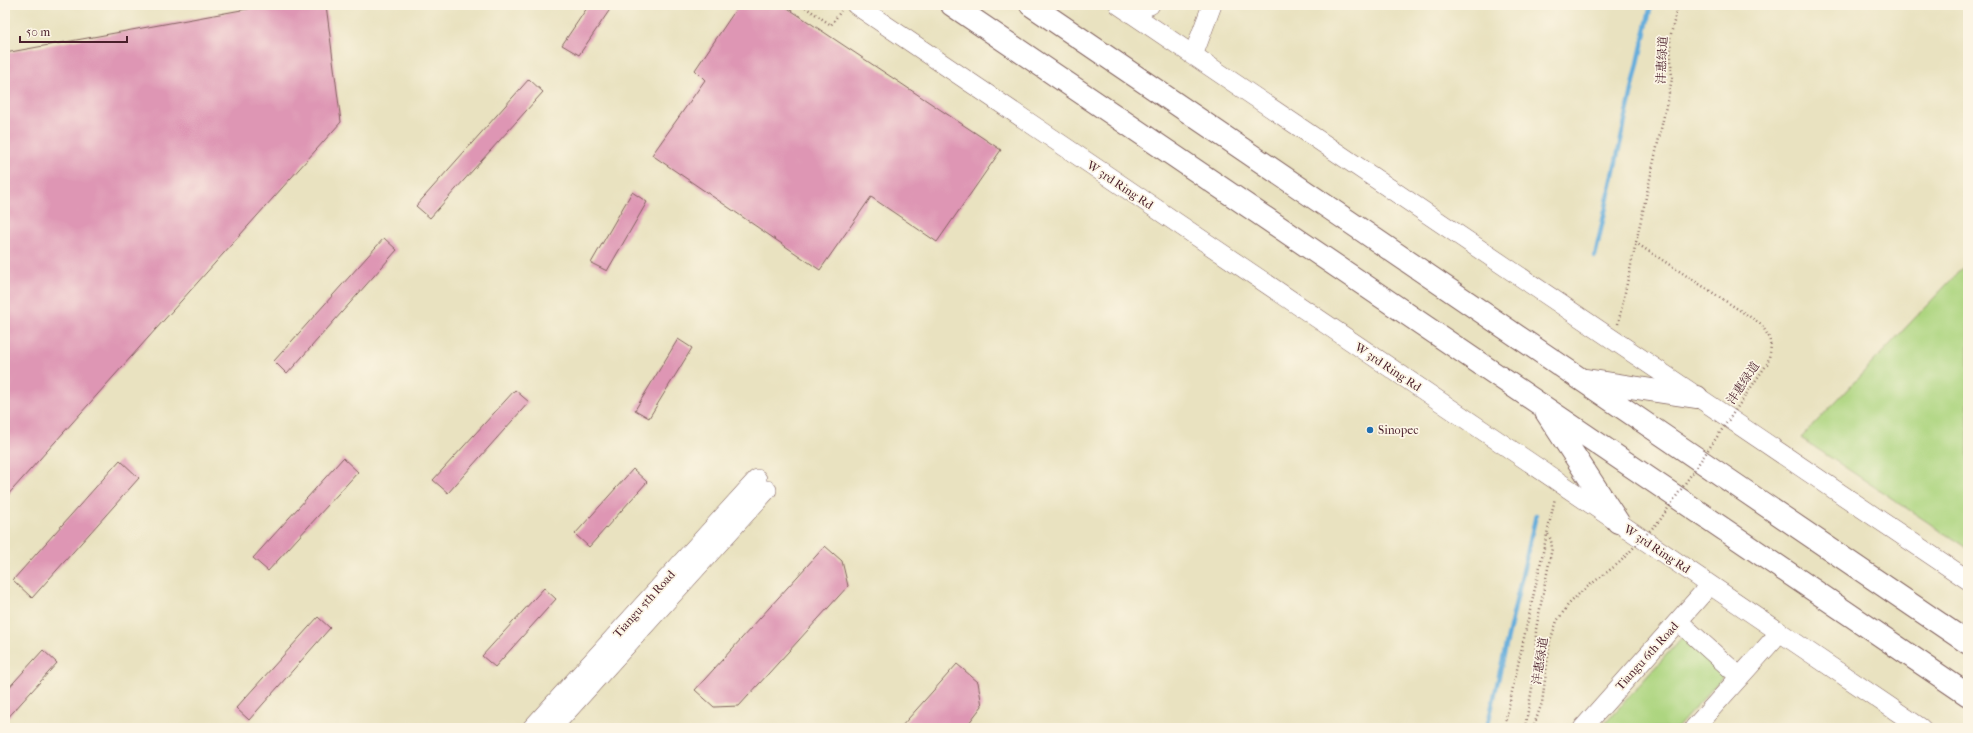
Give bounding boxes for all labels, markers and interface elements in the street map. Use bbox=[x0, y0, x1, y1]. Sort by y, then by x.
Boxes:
scale bar bbox=[20, 18, 127, 44]
text: 50 m bbox=[26, 25, 50, 39]
street label: 沣惠绿道 bbox=[1654, 36, 1670, 84]
street label: W 3rd Ring Rd bbox=[1083, 157, 1156, 212]
street label: W 3rd Ring Rd bbox=[1351, 339, 1424, 394]
street label: 沣惠绿道 bbox=[1724, 359, 1762, 407]
place label: Sinopec bbox=[1378, 423, 1418, 437]
marker: Sinopec bbox=[1365, 425, 1375, 435]
street label: W 3rd Ring Rd bbox=[1620, 521, 1693, 576]
street label: Tiangu 5th Road bbox=[610, 567, 678, 640]
street label: Tiangu 6th Road bbox=[1613, 619, 1682, 693]
street label: 沣惠绿道 bbox=[1529, 636, 1551, 686]

